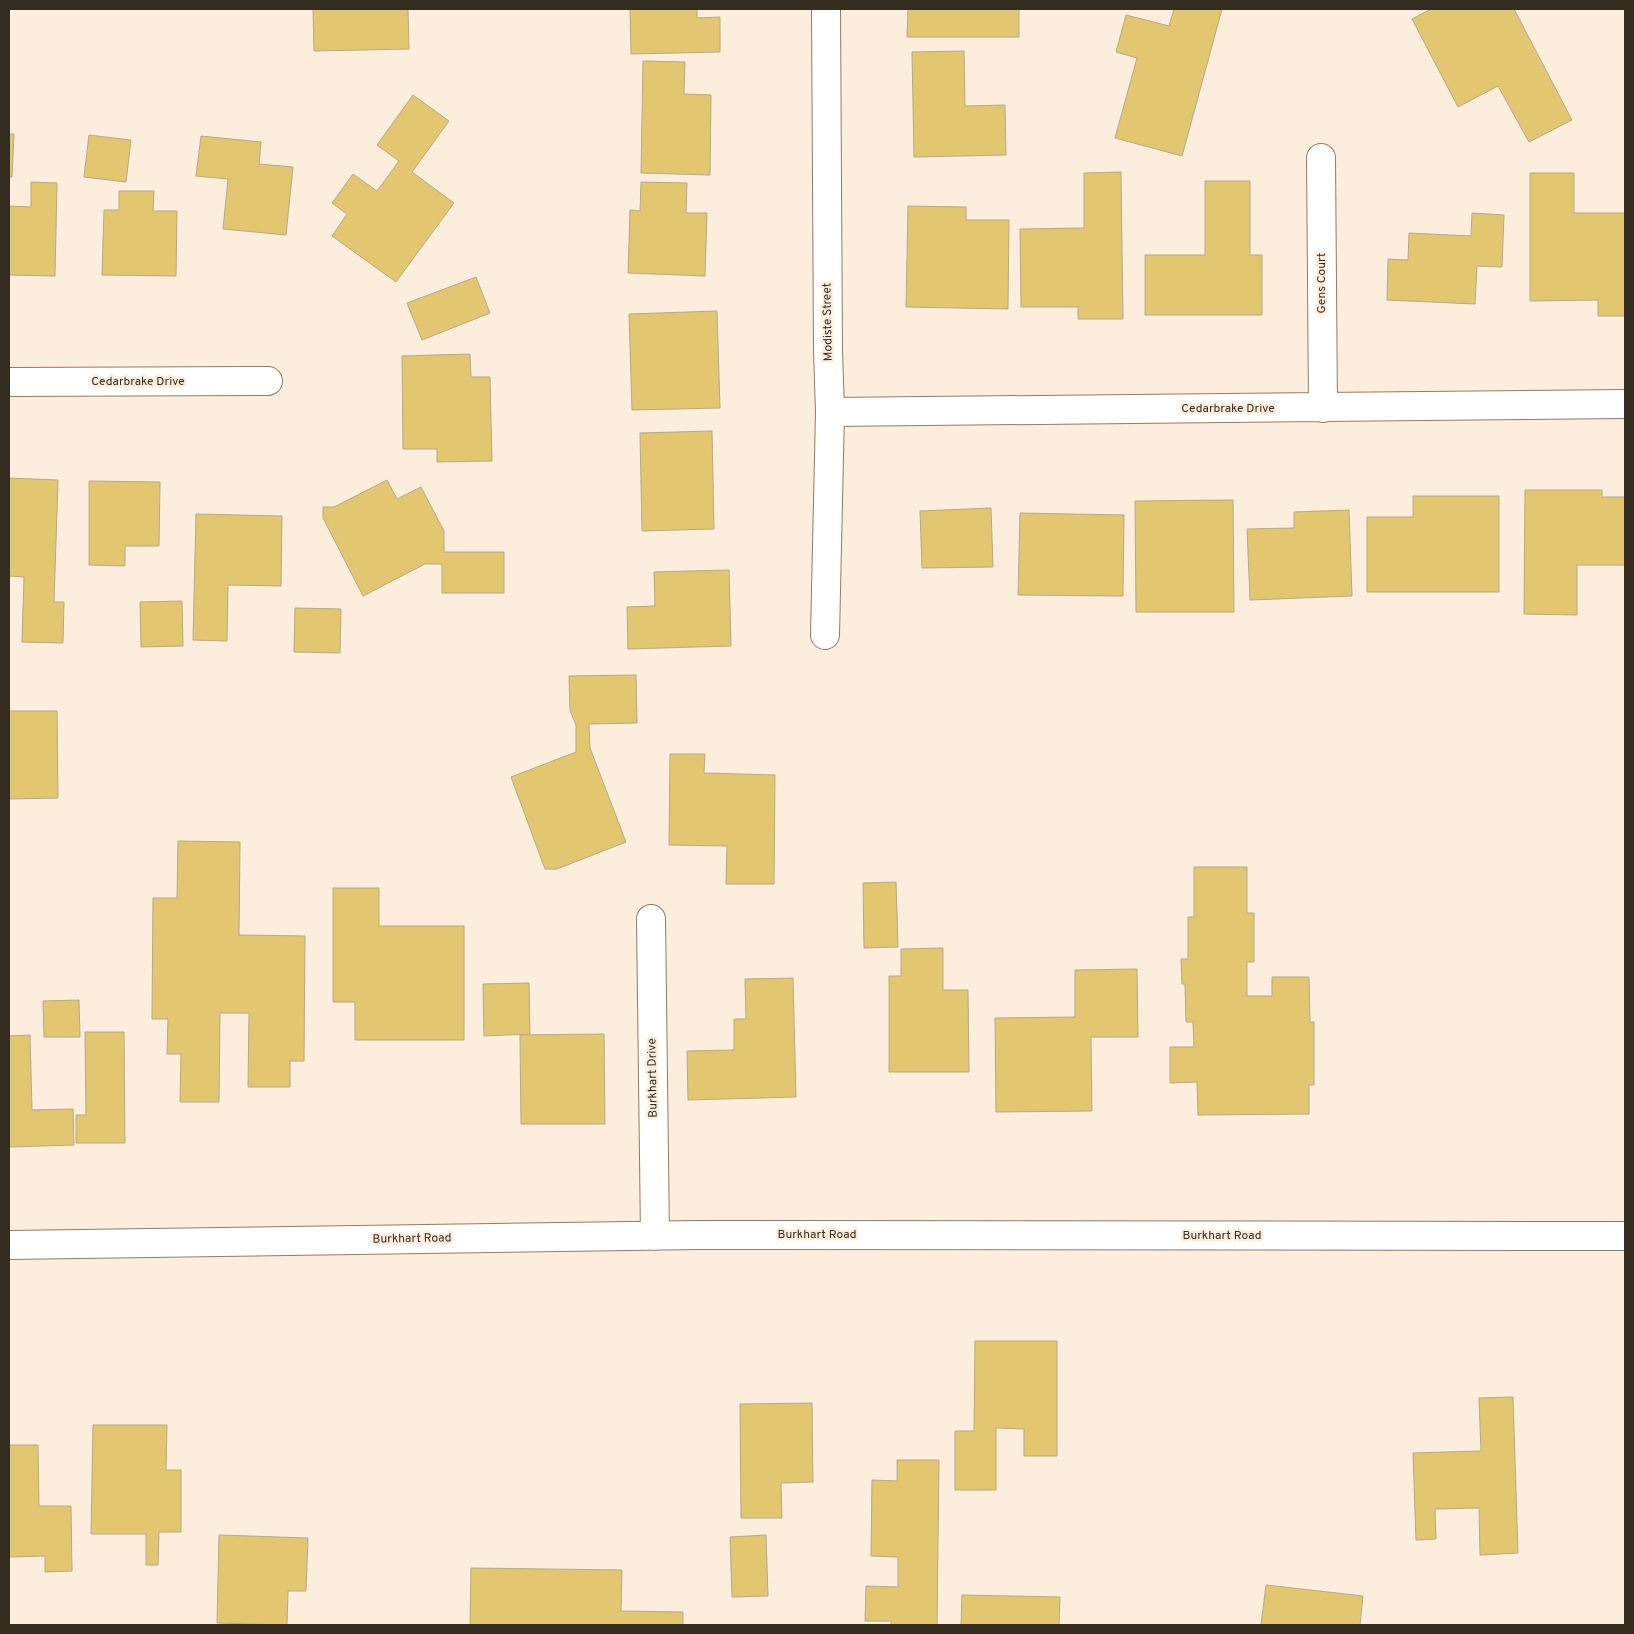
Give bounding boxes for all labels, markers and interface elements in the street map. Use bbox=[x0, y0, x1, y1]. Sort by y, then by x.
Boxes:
street label: Gens Court bbox=[1314, 253, 1330, 313]
street label: Modiste Street bbox=[819, 283, 837, 361]
street label: Cedarbrake Drive bbox=[91, 374, 185, 390]
street label: Cedarbrake Drive bbox=[1181, 401, 1275, 417]
street label: Burkhart Drive bbox=[644, 1038, 662, 1118]
street label: Burkhart Road bbox=[778, 1227, 856, 1243]
street label: Burkhart Road bbox=[1183, 1228, 1261, 1244]
street label: Burkhart Road bbox=[372, 1230, 452, 1248]

